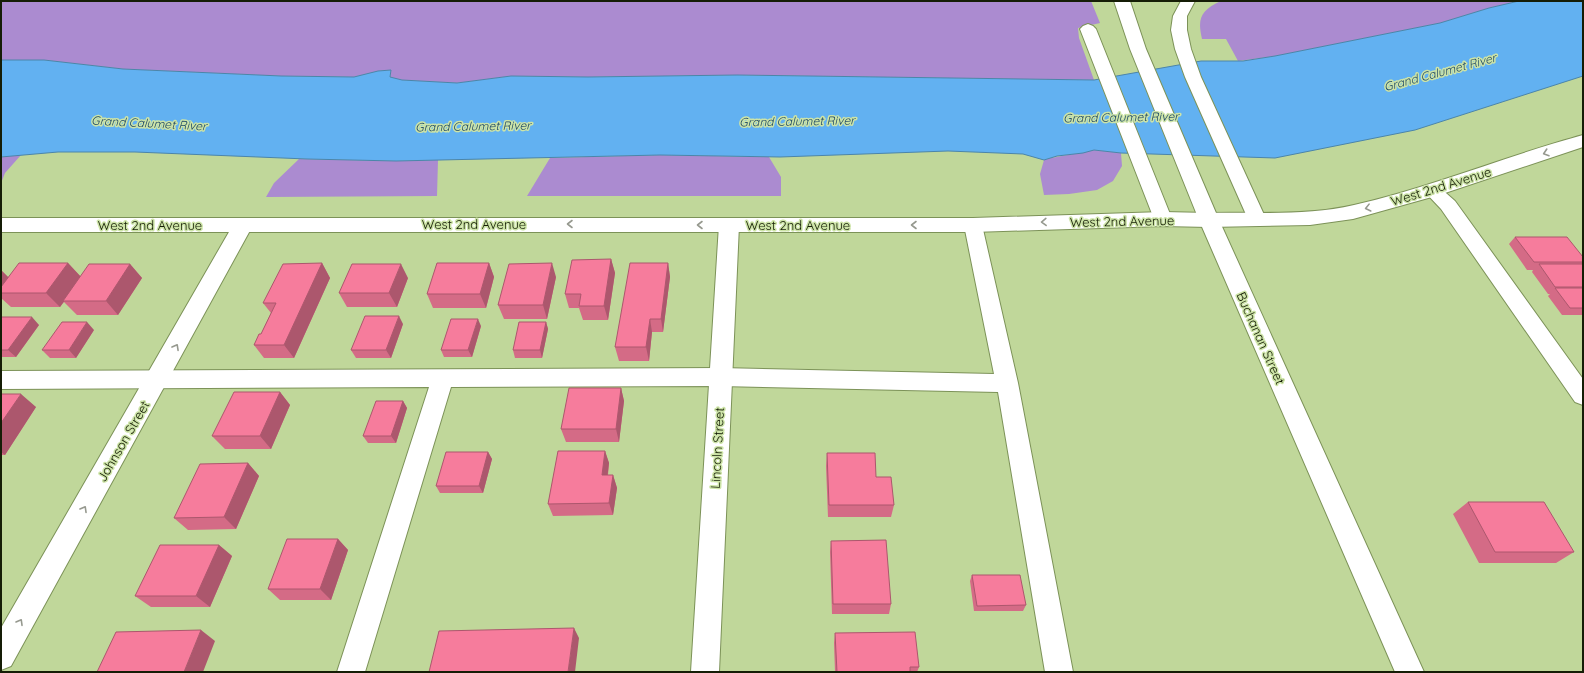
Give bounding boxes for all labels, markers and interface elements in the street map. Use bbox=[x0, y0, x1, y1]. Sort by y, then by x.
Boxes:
water label: Grand Calumet River bbox=[1382, 49, 1499, 94]
water label: Grand Calumet River bbox=[1063, 108, 1180, 126]
water label: Grand Calumet River bbox=[91, 112, 208, 134]
water label: Grand Calumet River bbox=[739, 112, 856, 130]
water label: Grand Calumet River bbox=[415, 117, 532, 135]
one-way arrow bbox=[1543, 148, 1550, 157]
street label: West 2nd Avenue bbox=[1389, 163, 1493, 209]
one-way arrow bbox=[1365, 203, 1372, 212]
street label: West 2nd Avenue bbox=[1070, 212, 1174, 230]
street label: West 2nd Avenue bbox=[422, 216, 526, 232]
street label: West 2nd Avenue bbox=[98, 217, 202, 233]
street label: West 2nd Avenue bbox=[746, 217, 850, 233]
one-way arrow bbox=[1041, 218, 1047, 227]
one-way arrow bbox=[567, 220, 573, 228]
one-way arrow bbox=[697, 221, 703, 229]
one-way arrow bbox=[911, 221, 917, 229]
street label: Buchanan Street bbox=[1233, 289, 1289, 387]
one-way arrow bbox=[171, 344, 178, 351]
street label: Johnson Street bbox=[93, 398, 153, 484]
street label: Lincoln Street bbox=[707, 407, 727, 489]
one-way arrow bbox=[80, 506, 87, 513]
one-way arrow bbox=[16, 619, 23, 626]

